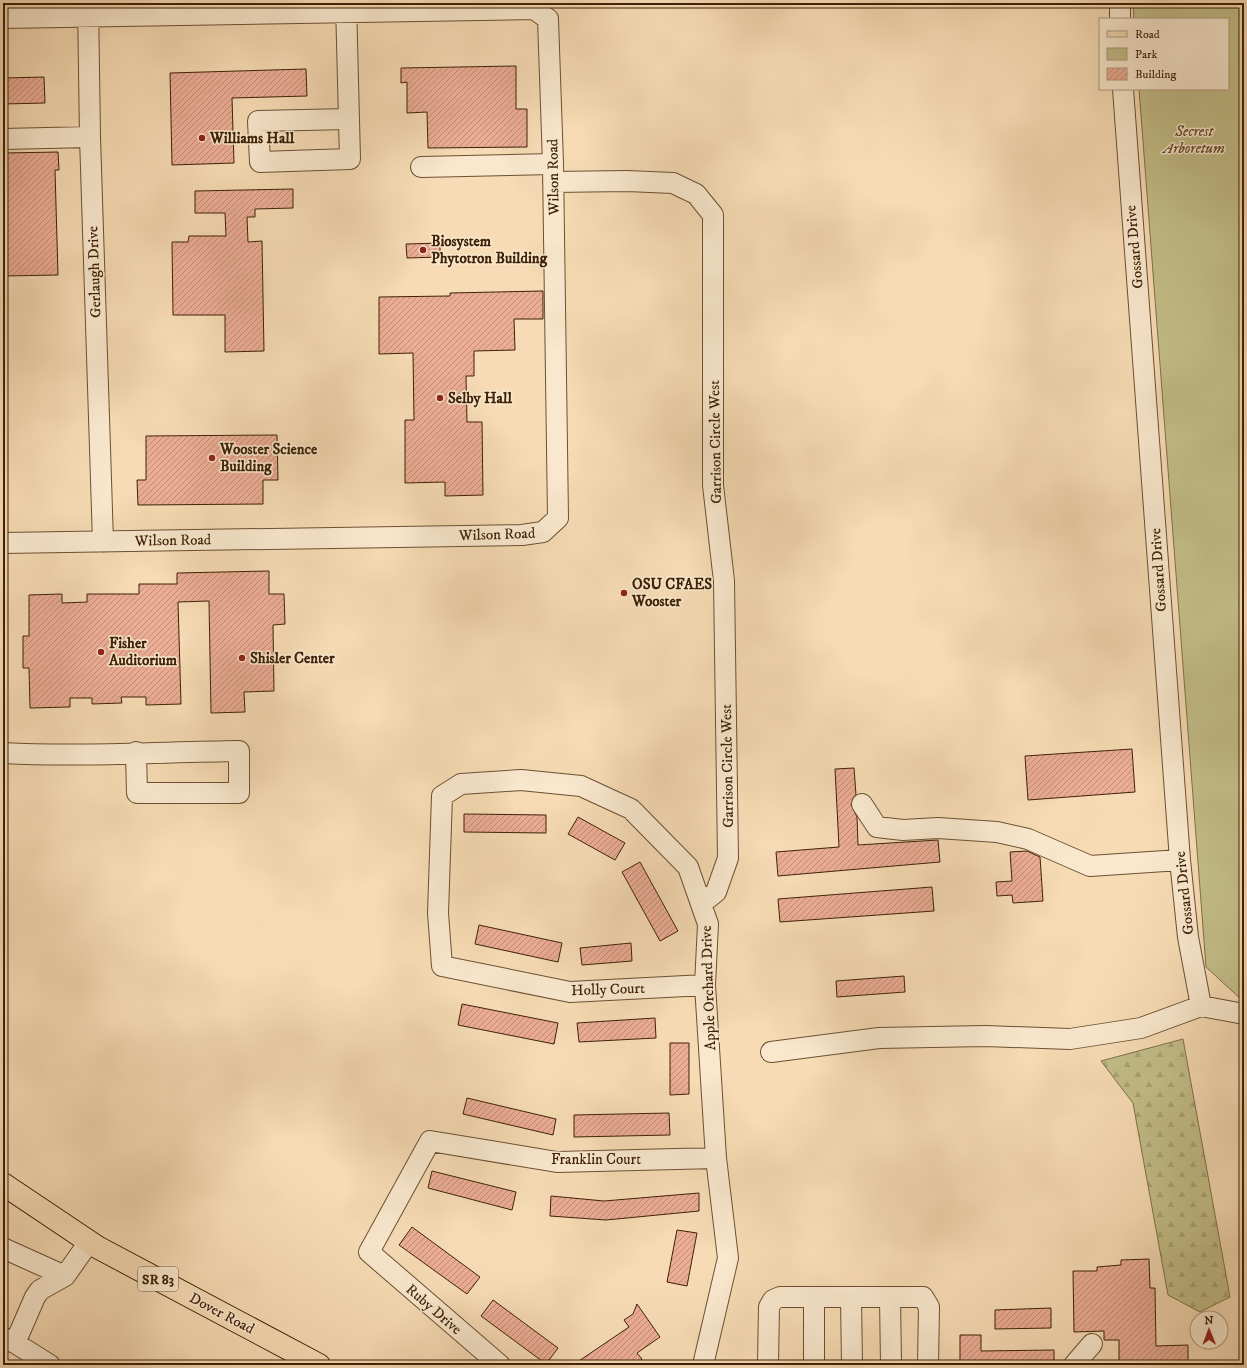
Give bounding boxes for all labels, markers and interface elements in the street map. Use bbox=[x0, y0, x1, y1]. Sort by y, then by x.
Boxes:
legend bbox=[1099, 18, 1229, 90]
text: Road bbox=[1135, 27, 1160, 42]
text: Park bbox=[1135, 47, 1157, 62]
text: Building bbox=[1135, 67, 1176, 82]
park label: Secrest Arboretum bbox=[1161, 122, 1225, 158]
place label: Williams Hall bbox=[209, 129, 295, 148]
marker: Williams Hall bbox=[197, 133, 207, 143]
street label: Wilson Road bbox=[543, 138, 564, 216]
street label: Gossard Drive bbox=[1121, 204, 1148, 290]
street label: Gerlaugh Drive bbox=[83, 226, 106, 318]
place label: Biosystem Phytotron Building bbox=[431, 232, 548, 268]
marker: Biosystem Phytotron Building bbox=[418, 245, 428, 255]
street label: Garrison Circle West bbox=[705, 380, 726, 504]
place label: Selby Hall bbox=[448, 389, 512, 408]
marker: Selby Hall bbox=[435, 393, 445, 403]
place label: Wooster Science Building bbox=[219, 440, 318, 476]
marker: Wooster Science Building bbox=[207, 453, 217, 463]
street label: Wilson Road bbox=[457, 524, 536, 545]
street label: Gossard Drive bbox=[1146, 527, 1171, 612]
street label: Wilson Road bbox=[134, 530, 212, 551]
place label: OSU CFAES Wooster bbox=[631, 575, 712, 611]
marker: OSU CFAES Wooster bbox=[619, 588, 629, 598]
place label: Fisher Auditorium bbox=[108, 634, 178, 670]
marker: Fisher Auditorium bbox=[96, 647, 106, 657]
place label: Shisler Center bbox=[250, 649, 335, 668]
marker: Shisler Center bbox=[237, 653, 247, 663]
street label: Garrison Circle West bbox=[717, 704, 738, 828]
street label: Gossard Drive bbox=[1171, 850, 1198, 936]
street label: Apple Orchard Drive bbox=[697, 925, 720, 1051]
street label: Holly Court bbox=[571, 979, 645, 1000]
street label: Franklin Court bbox=[551, 1150, 641, 1169]
road number: SR 83 bbox=[138, 1267, 178, 1291]
street label: Ruby Drive bbox=[402, 1280, 466, 1339]
street label: Dover Road bbox=[186, 1288, 258, 1339]
north arrow bbox=[1189, 1310, 1229, 1350]
text: N bbox=[1204, 1314, 1213, 1328]

